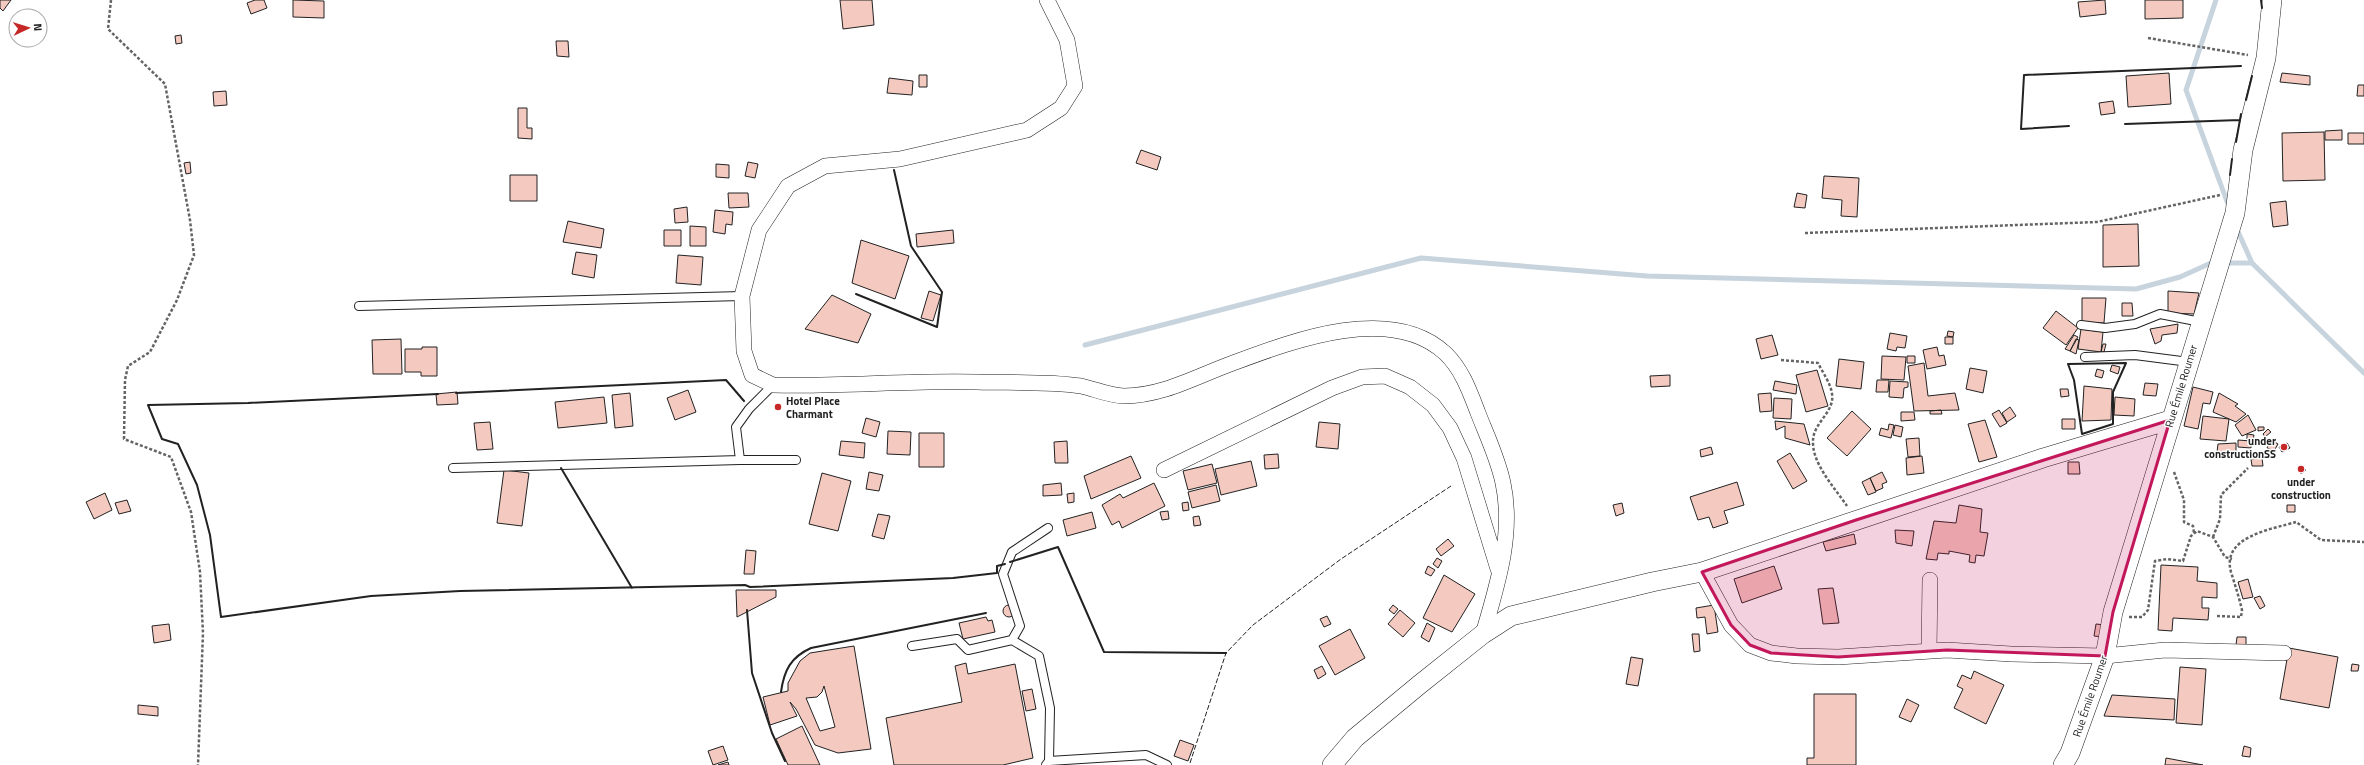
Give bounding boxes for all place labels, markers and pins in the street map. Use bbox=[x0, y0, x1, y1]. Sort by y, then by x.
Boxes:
place label: Hotel Place Charmant bbox=[786, 393, 840, 422]
marker: Hotel Place Charmant bbox=[773, 402, 783, 412]
place label: under constructionSS bbox=[2204, 433, 2276, 462]
marker: under constructionSS bbox=[2279, 442, 2289, 452]
marker: under construction bbox=[2296, 464, 2306, 474]
place label: under construction bbox=[2271, 474, 2331, 503]

